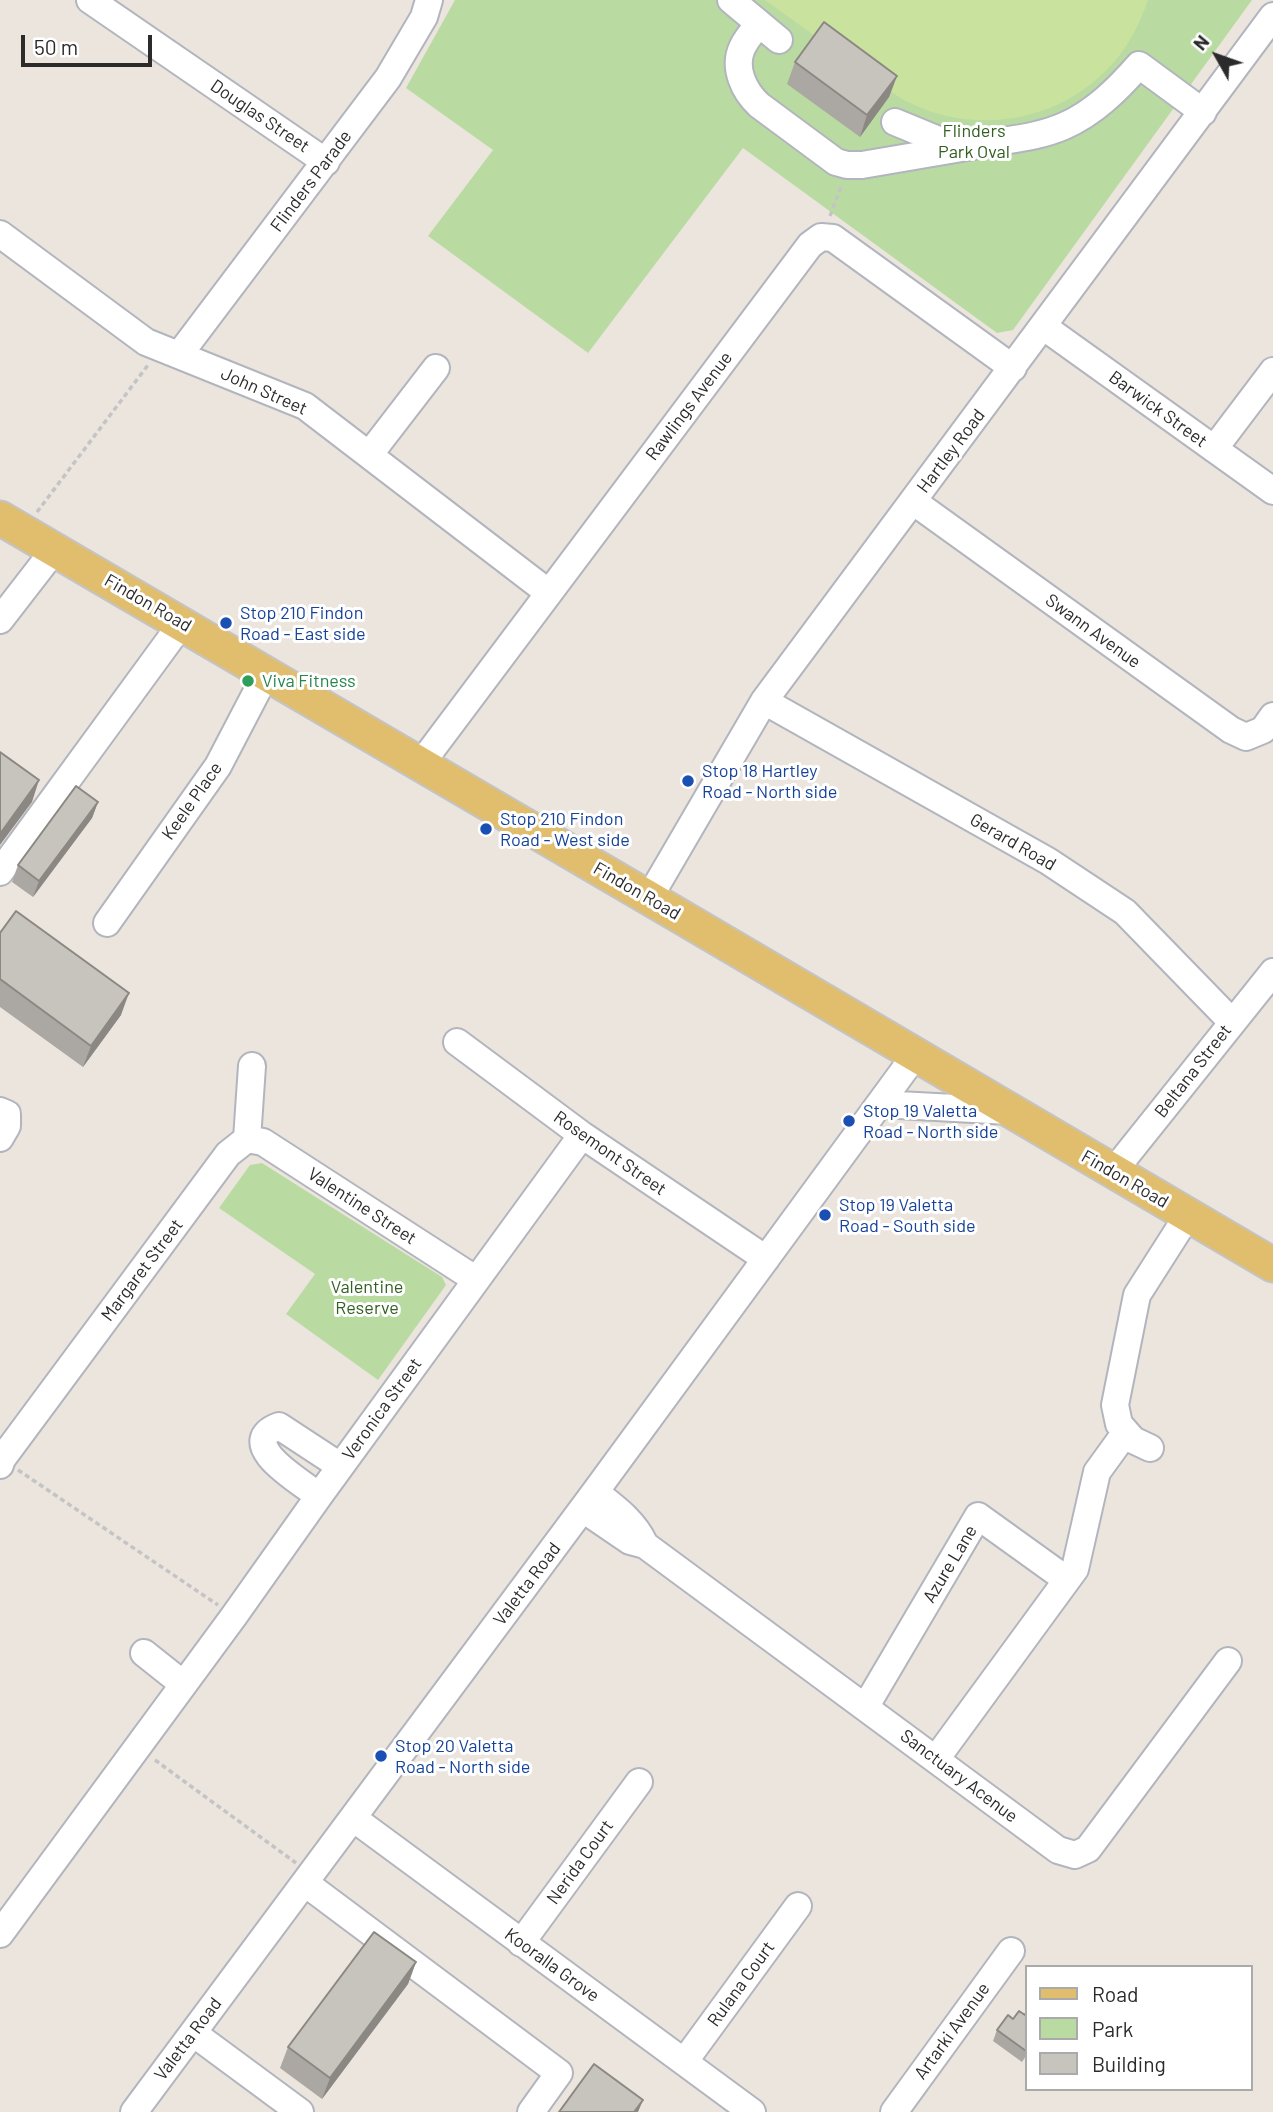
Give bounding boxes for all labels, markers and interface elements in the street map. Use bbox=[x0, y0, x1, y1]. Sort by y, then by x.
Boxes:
scale bar bbox=[24, 21, 156, 65]
north arrow bbox=[1182, 21, 1252, 91]
text: N bbox=[1188, 30, 1213, 54]
text: 50 m bbox=[34, 34, 78, 59]
street label: Douglas Street bbox=[206, 75, 314, 157]
park label: Flinders Park Oval bbox=[938, 120, 1010, 162]
street label: Flinders Parade bbox=[266, 126, 356, 236]
street label: Rawlings Avenue bbox=[641, 347, 737, 465]
street label: John Street bbox=[217, 362, 311, 420]
street label: Barwick Street bbox=[1105, 366, 1211, 452]
street label: Hartley Road bbox=[912, 405, 990, 497]
street label: Findon Road bbox=[101, 569, 195, 637]
street label: Swann Avenue bbox=[1041, 589, 1145, 673]
place label: Stop 210 Findon Road - East side bbox=[240, 602, 366, 644]
marker: Stop 210 Findon Road - East side bbox=[218, 615, 234, 631]
place label: Viva Fitness bbox=[262, 670, 356, 692]
marker: Viva Fitness bbox=[240, 673, 256, 689]
street label: Keele Place bbox=[157, 758, 227, 844]
place label: Stop 18 Hartley Road - North side bbox=[702, 760, 837, 802]
marker: Stop 18 Hartley Road - North side bbox=[680, 773, 696, 789]
place label: Stop 210 Findon Road - West side bbox=[500, 808, 630, 850]
street label: Gerard Road bbox=[966, 809, 1060, 875]
marker: Stop 210 Findon Road - West side bbox=[478, 821, 494, 837]
street label: Findon Road bbox=[590, 857, 684, 925]
street label: Beltana Street bbox=[1150, 1020, 1236, 1122]
place label: Stop 19 Valetta Road - North side bbox=[863, 1100, 998, 1142]
street label: Rosemont Street bbox=[550, 1106, 670, 1200]
marker: Stop 19 Valetta Road - North side bbox=[841, 1113, 857, 1129]
street label: Findon Road bbox=[1078, 1145, 1172, 1213]
street label: Valentine Street bbox=[304, 1163, 420, 1249]
place label: Stop 19 Valetta Road - South side bbox=[839, 1194, 976, 1236]
marker: Stop 19 Valetta Road - South side bbox=[817, 1207, 833, 1223]
street label: Margaret Street bbox=[97, 1215, 187, 1325]
park label: Valentine Reserve bbox=[331, 1276, 403, 1318]
street label: Veronica Street bbox=[338, 1354, 426, 1464]
street label: Azure Lane bbox=[918, 1521, 982, 1607]
street label: Valetta Road bbox=[489, 1538, 565, 1630]
street label: Sanctuary Acenue bbox=[896, 1725, 1022, 1827]
place label: Stop 20 Valetta Road - North side bbox=[395, 1735, 530, 1778]
marker: Stop 20 Valetta Road - North side bbox=[373, 1748, 389, 1764]
street label: Nerida Court bbox=[542, 1816, 618, 1908]
street label: Kooralla Grove bbox=[500, 1923, 604, 2007]
street label: Rulana Court bbox=[703, 1937, 779, 2031]
legend bbox=[1024, 1965, 1252, 2091]
street label: Artarki Avenue bbox=[910, 1978, 994, 2084]
text: Road bbox=[1092, 1981, 1138, 2006]
street label: Valetta Road bbox=[150, 1993, 226, 2085]
text: Park bbox=[1092, 2016, 1133, 2041]
text: Building bbox=[1092, 2051, 1166, 2076]

